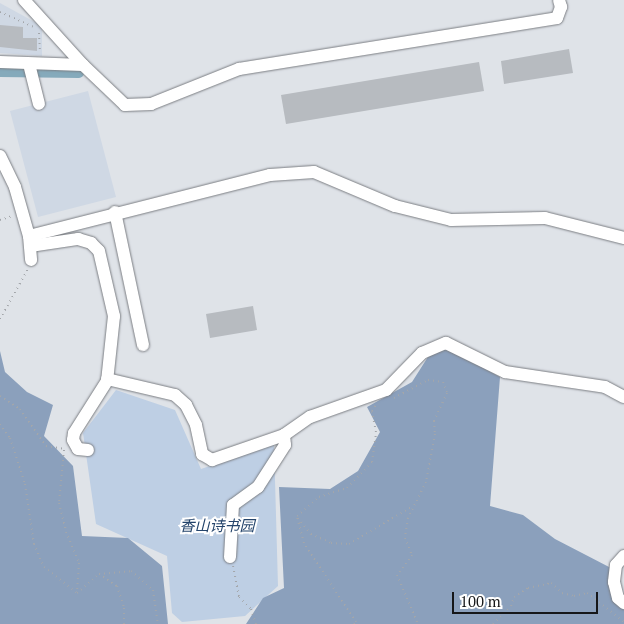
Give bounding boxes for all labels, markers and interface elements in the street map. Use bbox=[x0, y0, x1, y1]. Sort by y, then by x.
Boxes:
park label: 香山诗书园 bbox=[180, 517, 254, 535]
scale bar bbox=[454, 582, 600, 614]
text: 100 m bbox=[460, 591, 501, 611]

